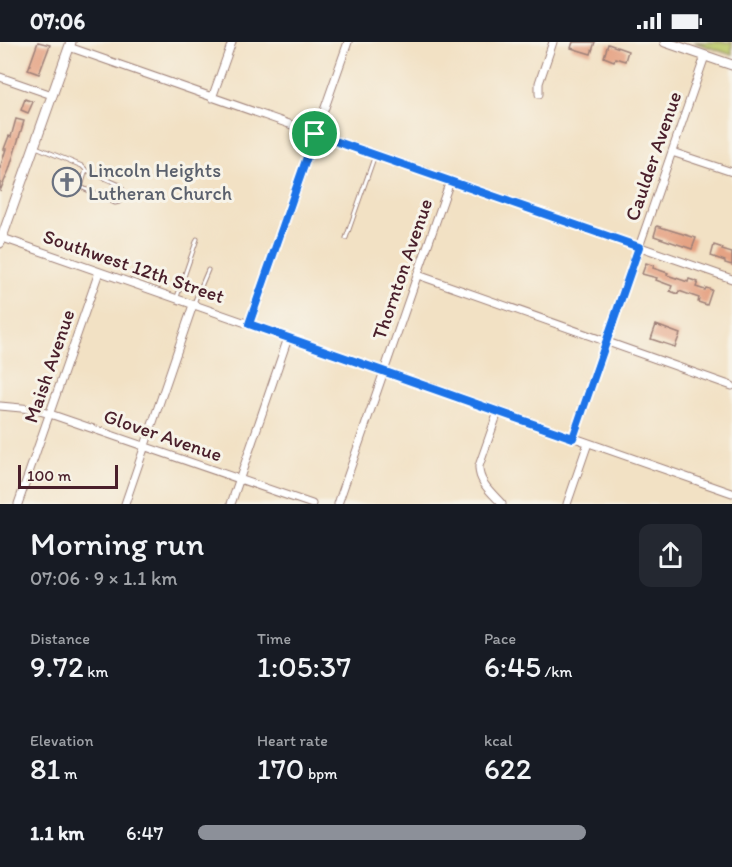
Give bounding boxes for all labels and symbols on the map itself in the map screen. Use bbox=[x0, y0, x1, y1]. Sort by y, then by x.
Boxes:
street label: Caulder Avenue bbox=[620, 88, 686, 224]
pin bbox=[289, 108, 340, 159]
place label: Lincoln Heights Lutheran Church bbox=[88, 158, 232, 205]
church icon: Lincoln Heights Lutheran Church bbox=[51, 166, 83, 198]
street label: Thornton Avenue bbox=[367, 195, 437, 343]
street label: Southwest 12th Street bbox=[40, 224, 228, 308]
street label: Maish Avenue bbox=[18, 306, 80, 426]
street label: Glover Avenue bbox=[101, 404, 225, 466]
scale bar bbox=[18, 462, 118, 490]

